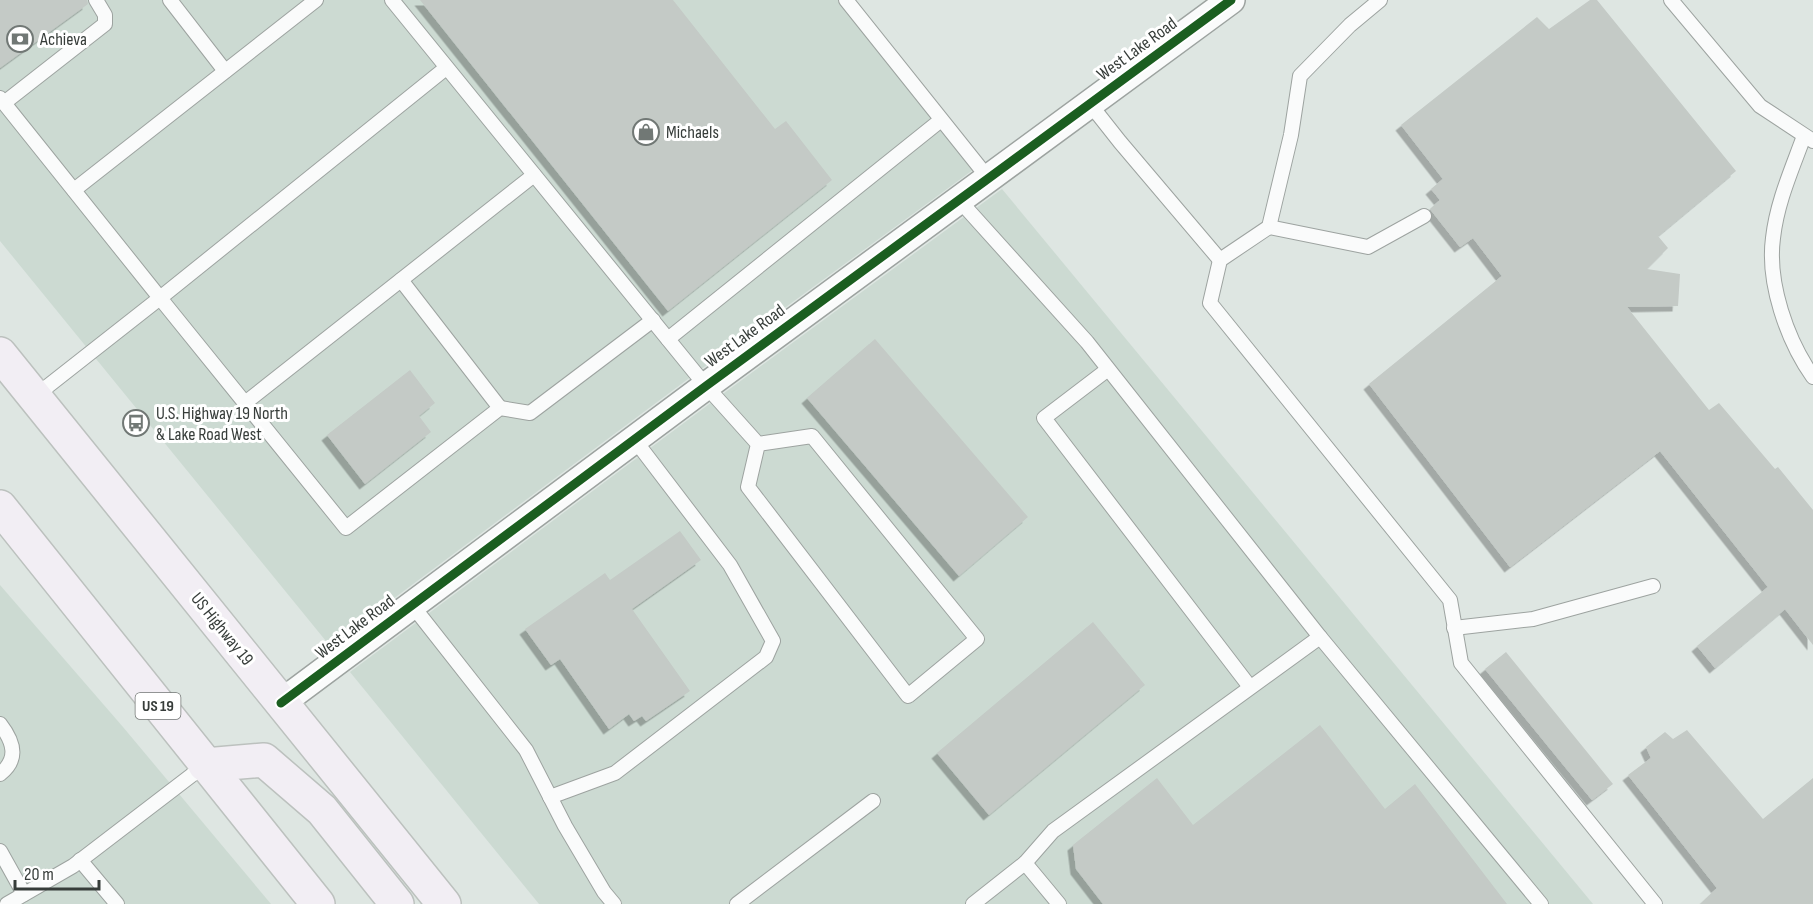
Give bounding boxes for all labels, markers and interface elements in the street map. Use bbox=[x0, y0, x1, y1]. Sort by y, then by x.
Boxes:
street label: West Lake Road bbox=[1093, 13, 1181, 85]
bank icon: Achieva bbox=[5, 24, 35, 54]
place label: Achieva bbox=[39, 29, 87, 50]
shop icon: Michaels bbox=[631, 117, 661, 147]
place label: Michaels bbox=[666, 122, 719, 143]
street label: West Lake Road bbox=[701, 300, 789, 372]
place label: U.S. Highway 19 North & Lake Road West bbox=[156, 403, 288, 445]
bus stop icon: U.S. Highway 19 North & Lake Road West bbox=[121, 408, 151, 438]
street label: US Highway 19 bbox=[186, 588, 258, 670]
street label: West Lake Road bbox=[311, 590, 399, 664]
road number: US 19 bbox=[136, 693, 180, 719]
scale bar bbox=[15, 853, 99, 891]
text: 20 m bbox=[24, 864, 54, 885]

